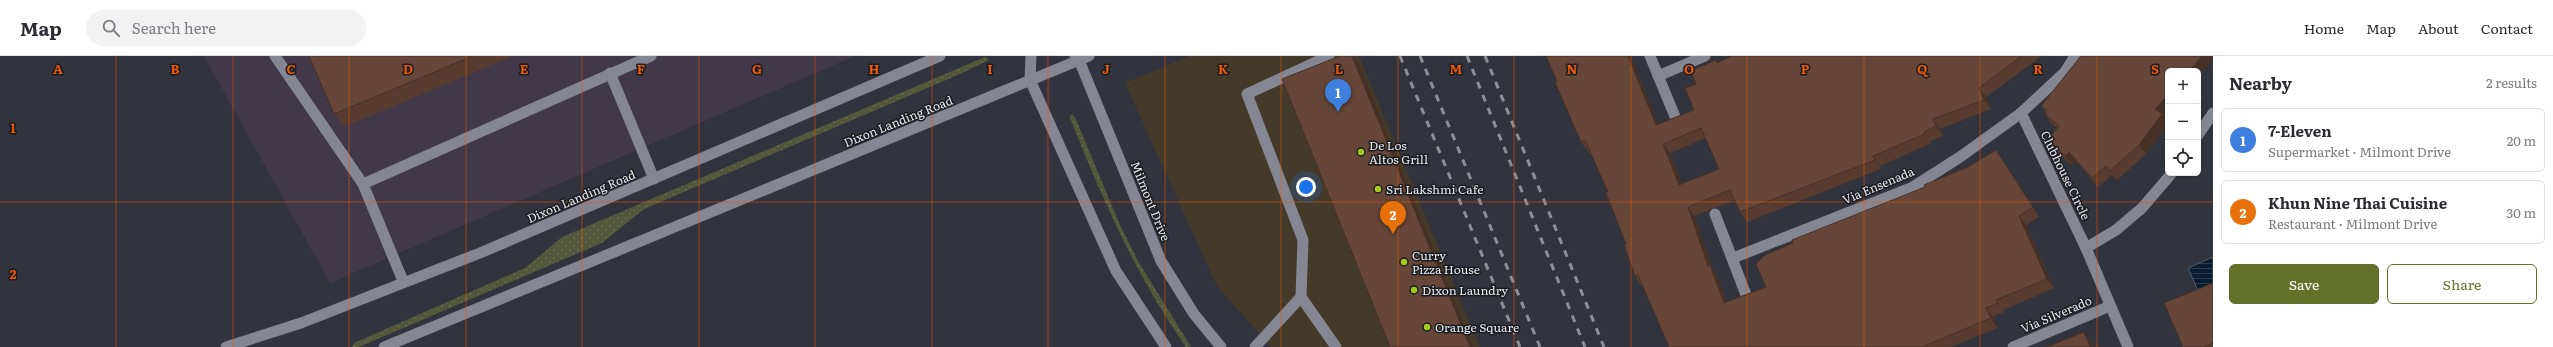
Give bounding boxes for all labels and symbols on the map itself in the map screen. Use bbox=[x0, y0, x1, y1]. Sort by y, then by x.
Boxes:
text: A bbox=[53, 59, 63, 78]
text: B bbox=[171, 59, 180, 78]
text: C bbox=[286, 59, 296, 78]
text: D bbox=[403, 59, 413, 78]
text: E bbox=[520, 59, 529, 78]
text: F bbox=[637, 59, 645, 78]
text: G bbox=[752, 59, 762, 78]
text: H bbox=[869, 59, 880, 78]
text: I bbox=[987, 59, 993, 78]
text: J bbox=[1102, 59, 1110, 78]
text: K bbox=[1218, 59, 1229, 78]
text: L bbox=[1335, 59, 1343, 78]
text: M bbox=[1450, 59, 1463, 78]
text: N bbox=[1567, 59, 1578, 78]
text: O bbox=[1684, 59, 1694, 78]
text: P bbox=[1801, 59, 1810, 78]
text: Q bbox=[1917, 59, 1929, 78]
text: R bbox=[2033, 59, 2043, 78]
text: S bbox=[2151, 59, 2159, 78]
pin: 1 bbox=[1325, 79, 1351, 112]
street label: Dixon Landing Road bbox=[841, 91, 956, 151]
text: 1 bbox=[10, 118, 16, 137]
street label: Clubhouse Circle bbox=[2037, 127, 2095, 223]
place label: De Los Altos Grill bbox=[1369, 136, 1428, 168]
marker: De Los Altos Grill bbox=[1356, 147, 1366, 157]
street label: Milmont Drive bbox=[1127, 158, 1175, 244]
street label: Via Ensenada bbox=[1839, 162, 1917, 208]
street label: Dixon Landing Road bbox=[524, 165, 639, 227]
your location bbox=[1296, 177, 1316, 197]
place label: Sri Lakshmi Cafe bbox=[1386, 180, 1483, 198]
marker: Sri Lakshmi Cafe bbox=[1373, 184, 1383, 194]
pin: 2 bbox=[1380, 201, 1406, 234]
place label: Curry Pizza House bbox=[1412, 246, 1480, 278]
marker: Curry Pizza House bbox=[1399, 257, 1409, 267]
text: 2 bbox=[10, 264, 17, 283]
place label: Dixon Laundry bbox=[1422, 281, 1508, 299]
marker: Dixon Laundry bbox=[1409, 285, 1419, 295]
street label: Via Silverado bbox=[2018, 291, 2094, 337]
place label: Orange Square bbox=[1435, 318, 1519, 336]
marker: Orange Square bbox=[1422, 322, 1432, 332]

